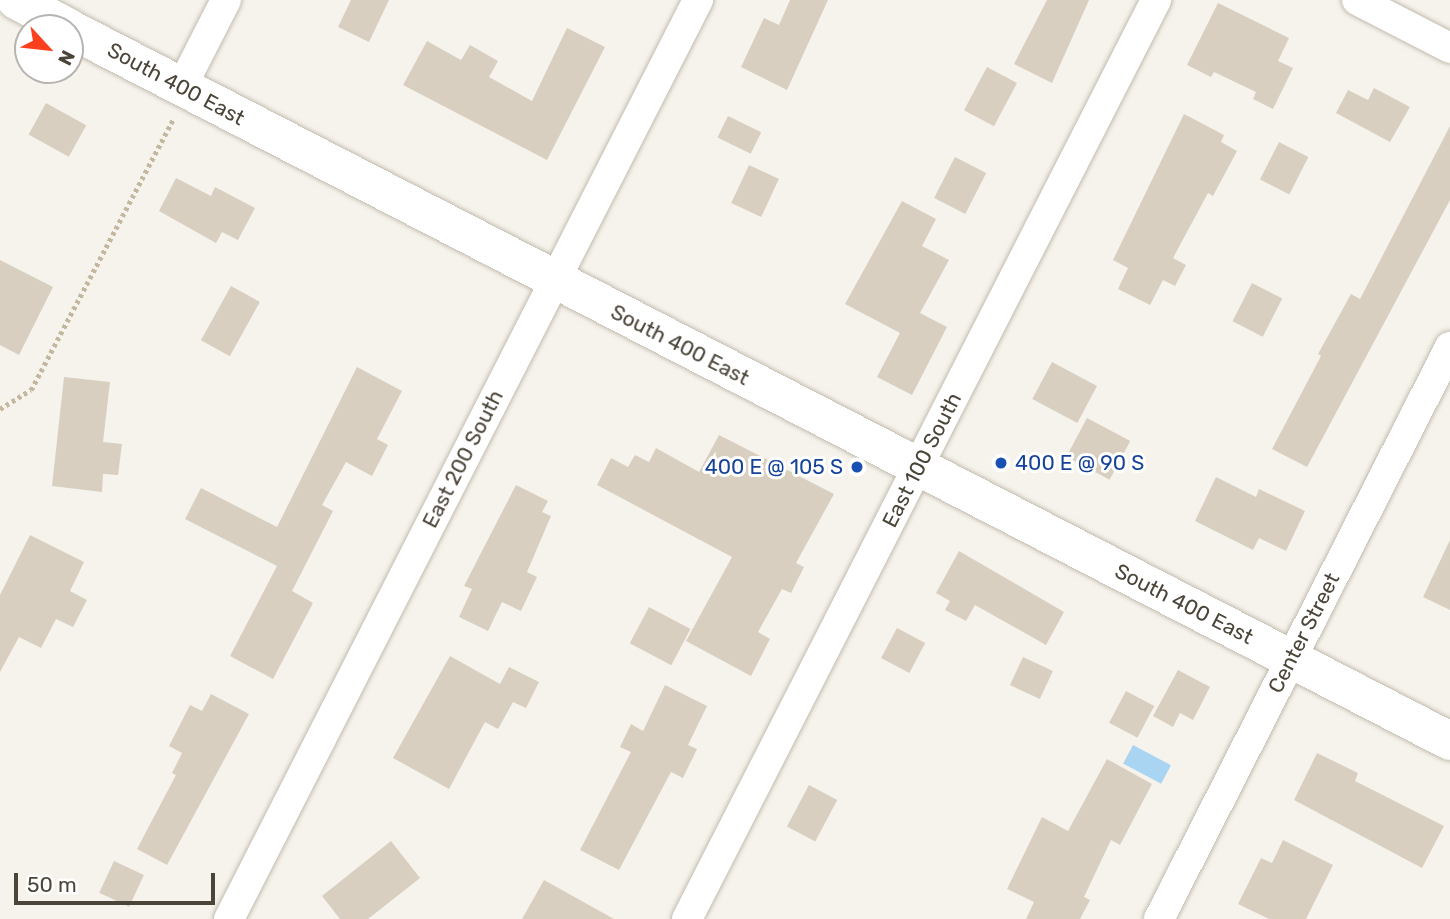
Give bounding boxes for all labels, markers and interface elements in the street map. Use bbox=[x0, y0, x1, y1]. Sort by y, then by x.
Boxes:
north arrow bbox=[14, 14, 84, 84]
street label: South 400 East bbox=[103, 37, 249, 131]
text: N bbox=[53, 47, 80, 69]
street label: South 400 East bbox=[607, 299, 753, 391]
street label: East 200 South bbox=[417, 386, 509, 532]
street label: East 100 South bbox=[877, 388, 967, 532]
place label: 400 E @ 90 S bbox=[1015, 450, 1144, 476]
place label: 400 E @ 105 S bbox=[705, 454, 843, 480]
marker: 400 E @ 90 S bbox=[993, 455, 1009, 471]
marker: 400 E @ 105 S bbox=[849, 459, 865, 475]
street label: South 400 East bbox=[1111, 558, 1257, 650]
street label: Center Street bbox=[1263, 568, 1345, 698]
scale bar bbox=[18, 860, 219, 904]
text: 50 m bbox=[27, 872, 77, 897]

